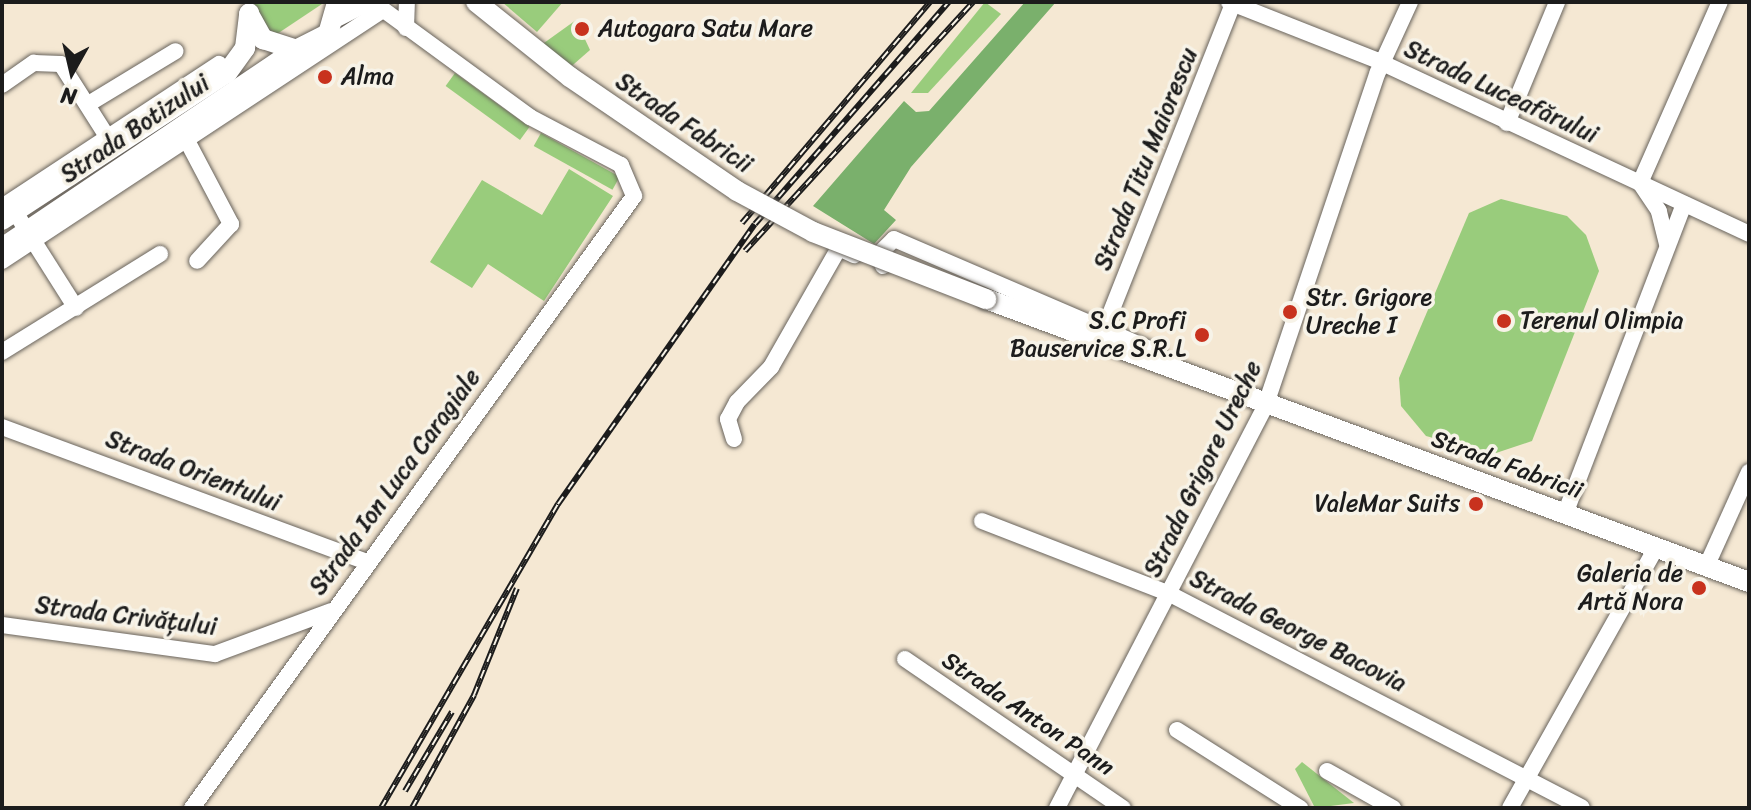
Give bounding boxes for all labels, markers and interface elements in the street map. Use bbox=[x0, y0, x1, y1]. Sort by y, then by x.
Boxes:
place label: Autogara Satu Mare bbox=[598, 15, 812, 43]
marker: Autogara Satu Mare bbox=[573, 20, 591, 38]
north arrow bbox=[32, 32, 112, 112]
street label: Strada Luceafărului bbox=[1400, 35, 1602, 149]
street label: Strada Titu Maiorescu bbox=[1088, 44, 1204, 274]
place label: Alma bbox=[341, 63, 394, 91]
street label: Strada Fabricii bbox=[610, 67, 758, 179]
marker: Alma bbox=[316, 68, 334, 86]
street label: Strada Botizului bbox=[55, 69, 215, 189]
text: N bbox=[58, 76, 79, 117]
place label: Str. Grigore Ureche I bbox=[1306, 284, 1432, 340]
marker: Str. Grigore Ureche I bbox=[1281, 303, 1299, 321]
place label: S.C Profi Bauservice S.R.L bbox=[1010, 307, 1186, 363]
place label: Terenul Olimpia bbox=[1520, 307, 1683, 335]
marker: Terenul Olimpia bbox=[1495, 312, 1513, 330]
marker: S.C Profi Bauservice S.R.L bbox=[1193, 326, 1211, 344]
street label: Strada Grigore Ureche bbox=[1138, 356, 1268, 582]
street label: Strada Ion Luca Caragiale bbox=[303, 363, 487, 601]
street label: Strada Orientului bbox=[102, 424, 284, 518]
street label: Strada Fabricii bbox=[1428, 424, 1586, 506]
place label: ValeMar Suits bbox=[1311, 490, 1460, 518]
marker: ValeMar Suits bbox=[1467, 495, 1485, 513]
place label: Galeria de Artă Nora bbox=[1577, 560, 1683, 616]
street label: Strada George Bacovia bbox=[1185, 564, 1411, 698]
marker: Galeria de Artă Nora bbox=[1690, 579, 1708, 597]
street label: Strada Crivățului bbox=[34, 591, 218, 641]
street label: Strada Anton Pann bbox=[936, 646, 1120, 782]

